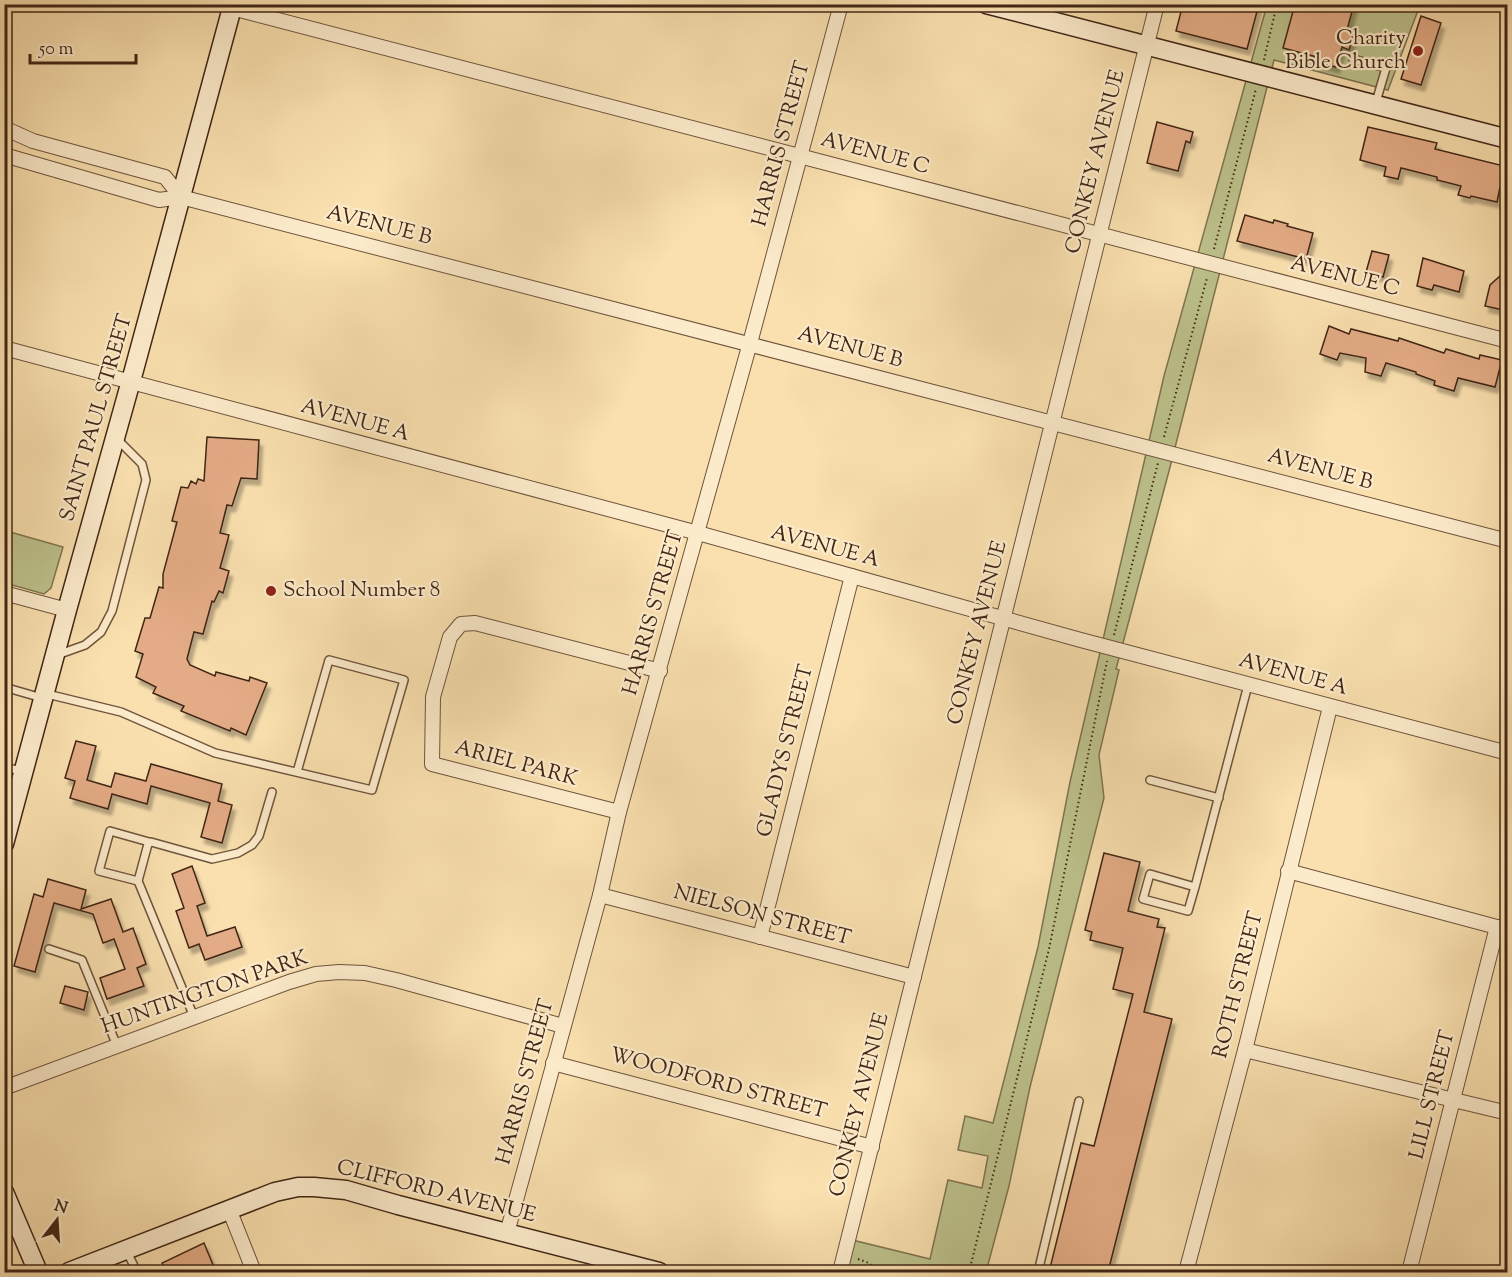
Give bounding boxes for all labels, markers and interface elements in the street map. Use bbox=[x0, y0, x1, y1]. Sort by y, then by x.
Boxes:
place label: Charity Bible Church bbox=[1285, 24, 1407, 78]
scale bar bbox=[30, 27, 136, 65]
text: 50 m bbox=[38, 37, 74, 63]
marker: Charity Bible Church bbox=[1411, 44, 1425, 58]
street label: HARRIS STREET bbox=[745, 58, 819, 230]
street label: CONKEY AVENUE bbox=[1059, 66, 1133, 257]
street label: AVENUE C bbox=[817, 125, 933, 183]
street label: AVENUE B bbox=[323, 198, 435, 254]
street label: AVENUE C bbox=[1287, 249, 1403, 305]
street label: SAINT PAUL STREET bbox=[53, 311, 141, 525]
street label: AVENUE B bbox=[794, 320, 906, 376]
street label: AVENUE A bbox=[297, 392, 413, 450]
street label: AVENUE B bbox=[1264, 442, 1376, 498]
street label: AVENUE A bbox=[767, 518, 883, 576]
street label: HARRIS STREET bbox=[616, 527, 692, 699]
street label: CONKEY AVENUE bbox=[941, 537, 1015, 728]
place label: School Number 8 bbox=[283, 576, 440, 606]
marker: School Number 8 bbox=[264, 584, 278, 598]
street label: AVENUE A bbox=[1235, 646, 1351, 704]
street label: GLADYS STREET bbox=[750, 661, 822, 840]
street label: ARIEL PARK bbox=[451, 733, 581, 795]
street label: NIELSON STREET bbox=[670, 878, 854, 954]
street label: ROTH STREET bbox=[1206, 908, 1272, 1062]
street label: HUNTINGTON PARK bbox=[98, 944, 312, 1042]
street label: HARRIS STREET bbox=[489, 996, 563, 1168]
street label: CONKEY AVENUE bbox=[823, 1009, 897, 1200]
street label: LILL STREET bbox=[1402, 1027, 1464, 1163]
street label: WOODFORD STREET bbox=[606, 1041, 830, 1127]
street label: CLIFFORD AVENUE bbox=[333, 1153, 539, 1231]
north arrow bbox=[27, 1190, 87, 1250]
text: N bbox=[51, 1195, 70, 1221]

